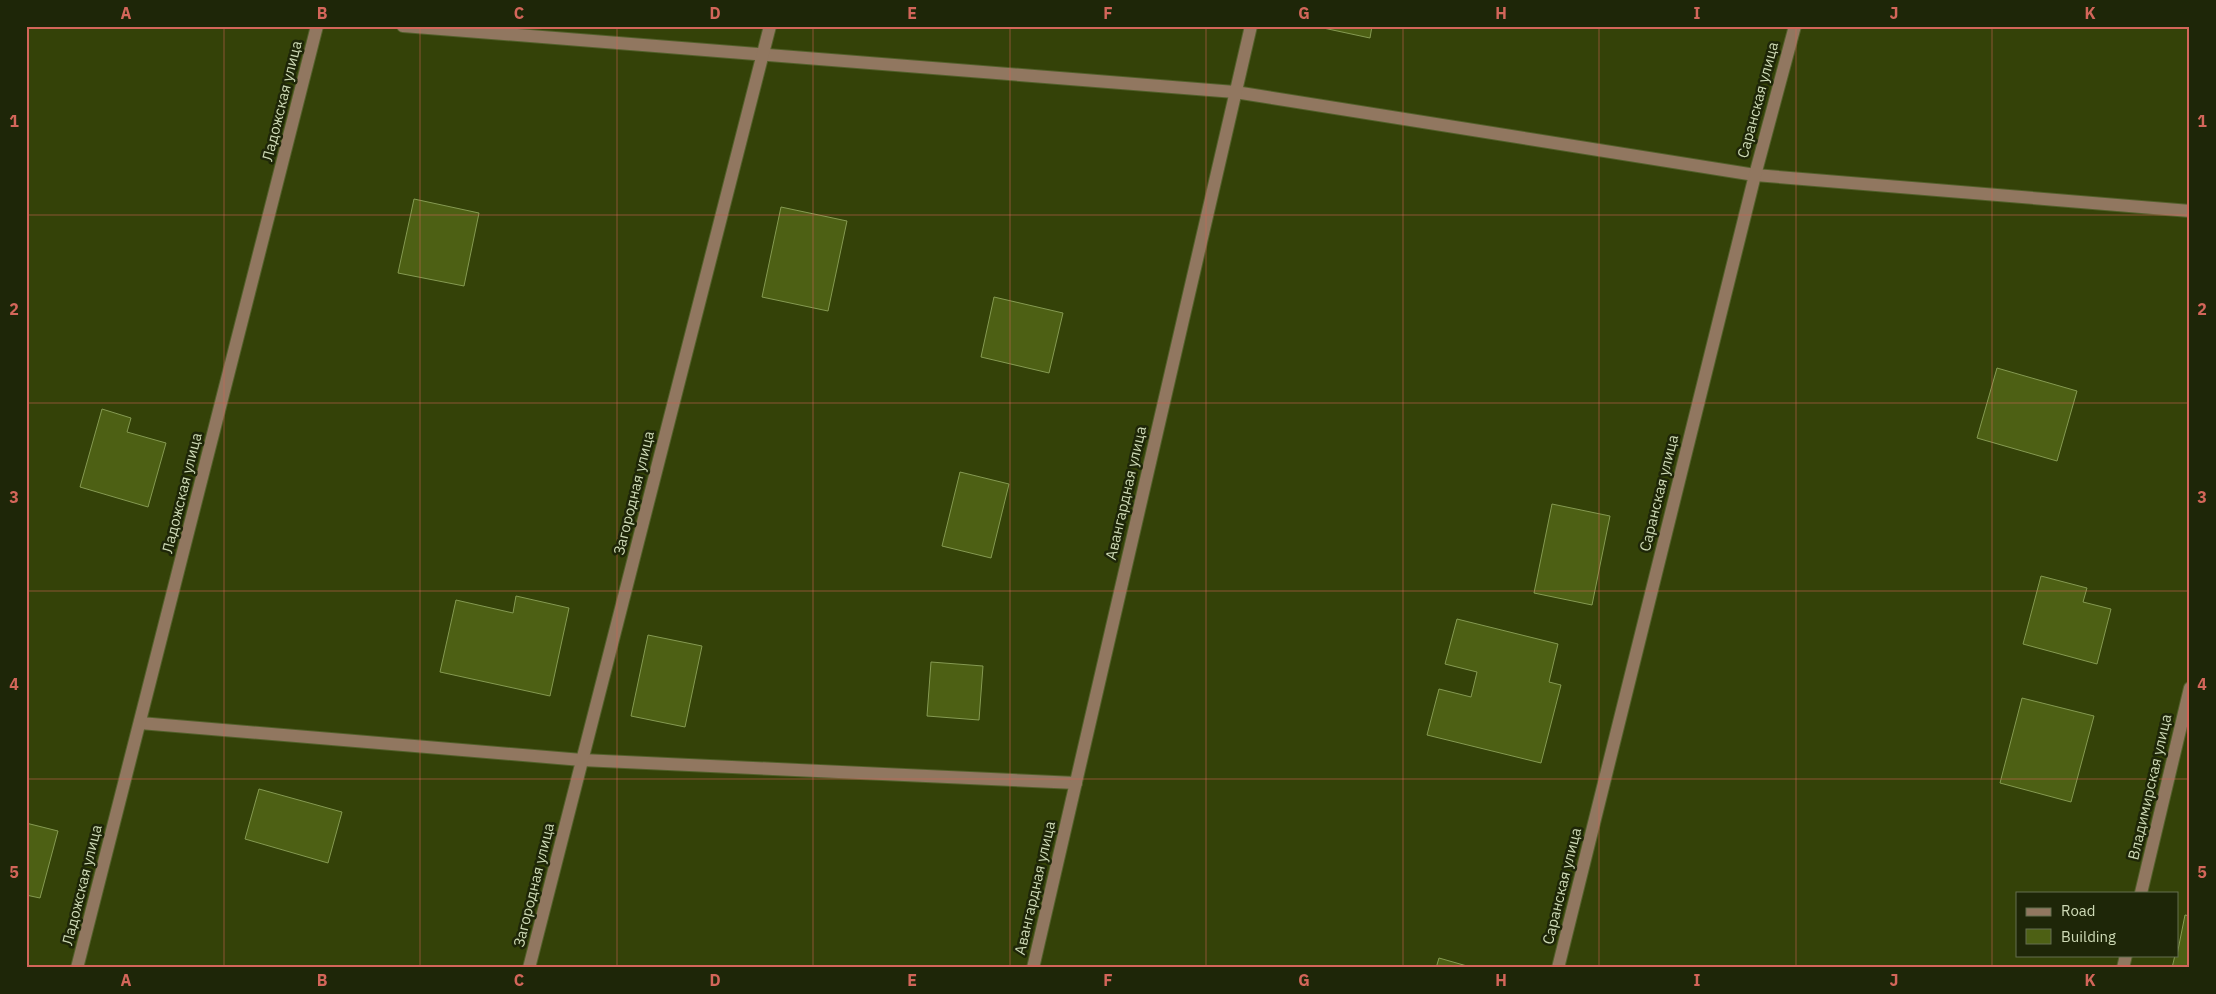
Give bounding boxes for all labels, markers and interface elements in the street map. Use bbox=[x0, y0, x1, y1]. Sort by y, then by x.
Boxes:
text: A bbox=[121, 3, 132, 23]
text: B bbox=[317, 3, 328, 23]
text: C bbox=[514, 3, 524, 23]
text: D bbox=[709, 3, 721, 23]
text: E bbox=[907, 3, 917, 23]
text: F bbox=[1103, 3, 1113, 23]
text: G bbox=[1298, 3, 1310, 23]
text: H bbox=[1495, 3, 1507, 23]
text: I bbox=[1694, 3, 1701, 23]
text: J bbox=[1890, 3, 1898, 23]
text: K bbox=[2084, 3, 2096, 23]
street label: Ладожская улица bbox=[257, 39, 306, 163]
street label: Саранская улица bbox=[1733, 40, 1782, 160]
text: 1 bbox=[9, 111, 19, 131]
text: 1 bbox=[2197, 111, 2207, 131]
text: 2 bbox=[9, 299, 19, 319]
text: 2 bbox=[2197, 299, 2207, 319]
street label: Авангардная улица bbox=[1101, 424, 1150, 562]
street label: Загородная улица bbox=[609, 429, 658, 557]
street label: Ладожская улица bbox=[157, 431, 206, 555]
street label: Саранская улица bbox=[1635, 433, 1682, 553]
text: 3 bbox=[9, 487, 19, 507]
text: 3 bbox=[2197, 487, 2207, 507]
text: 4 bbox=[9, 674, 19, 694]
text: 4 bbox=[2197, 674, 2207, 694]
street label: Владимирская улица bbox=[2123, 712, 2176, 862]
street label: Авангардная улица bbox=[1010, 819, 1059, 957]
street label: Загородная улица bbox=[509, 821, 558, 949]
street label: Ладожская улица bbox=[57, 823, 106, 947]
street label: Саранская улица bbox=[1538, 826, 1585, 946]
text: 5 bbox=[9, 862, 19, 882]
text: 5 bbox=[2197, 862, 2207, 882]
legend bbox=[2016, 892, 2178, 956]
text: Road bbox=[2061, 901, 2096, 920]
text: Building bbox=[2061, 927, 2116, 946]
text: A bbox=[121, 970, 132, 990]
text: B bbox=[317, 970, 328, 990]
text: C bbox=[514, 970, 524, 990]
text: D bbox=[709, 970, 721, 990]
text: E bbox=[907, 970, 917, 990]
text: F bbox=[1103, 970, 1113, 990]
text: G bbox=[1298, 970, 1310, 990]
text: H bbox=[1495, 970, 1507, 990]
text: I bbox=[1694, 970, 1701, 990]
text: J bbox=[1890, 970, 1898, 990]
text: K bbox=[2084, 970, 2096, 990]

